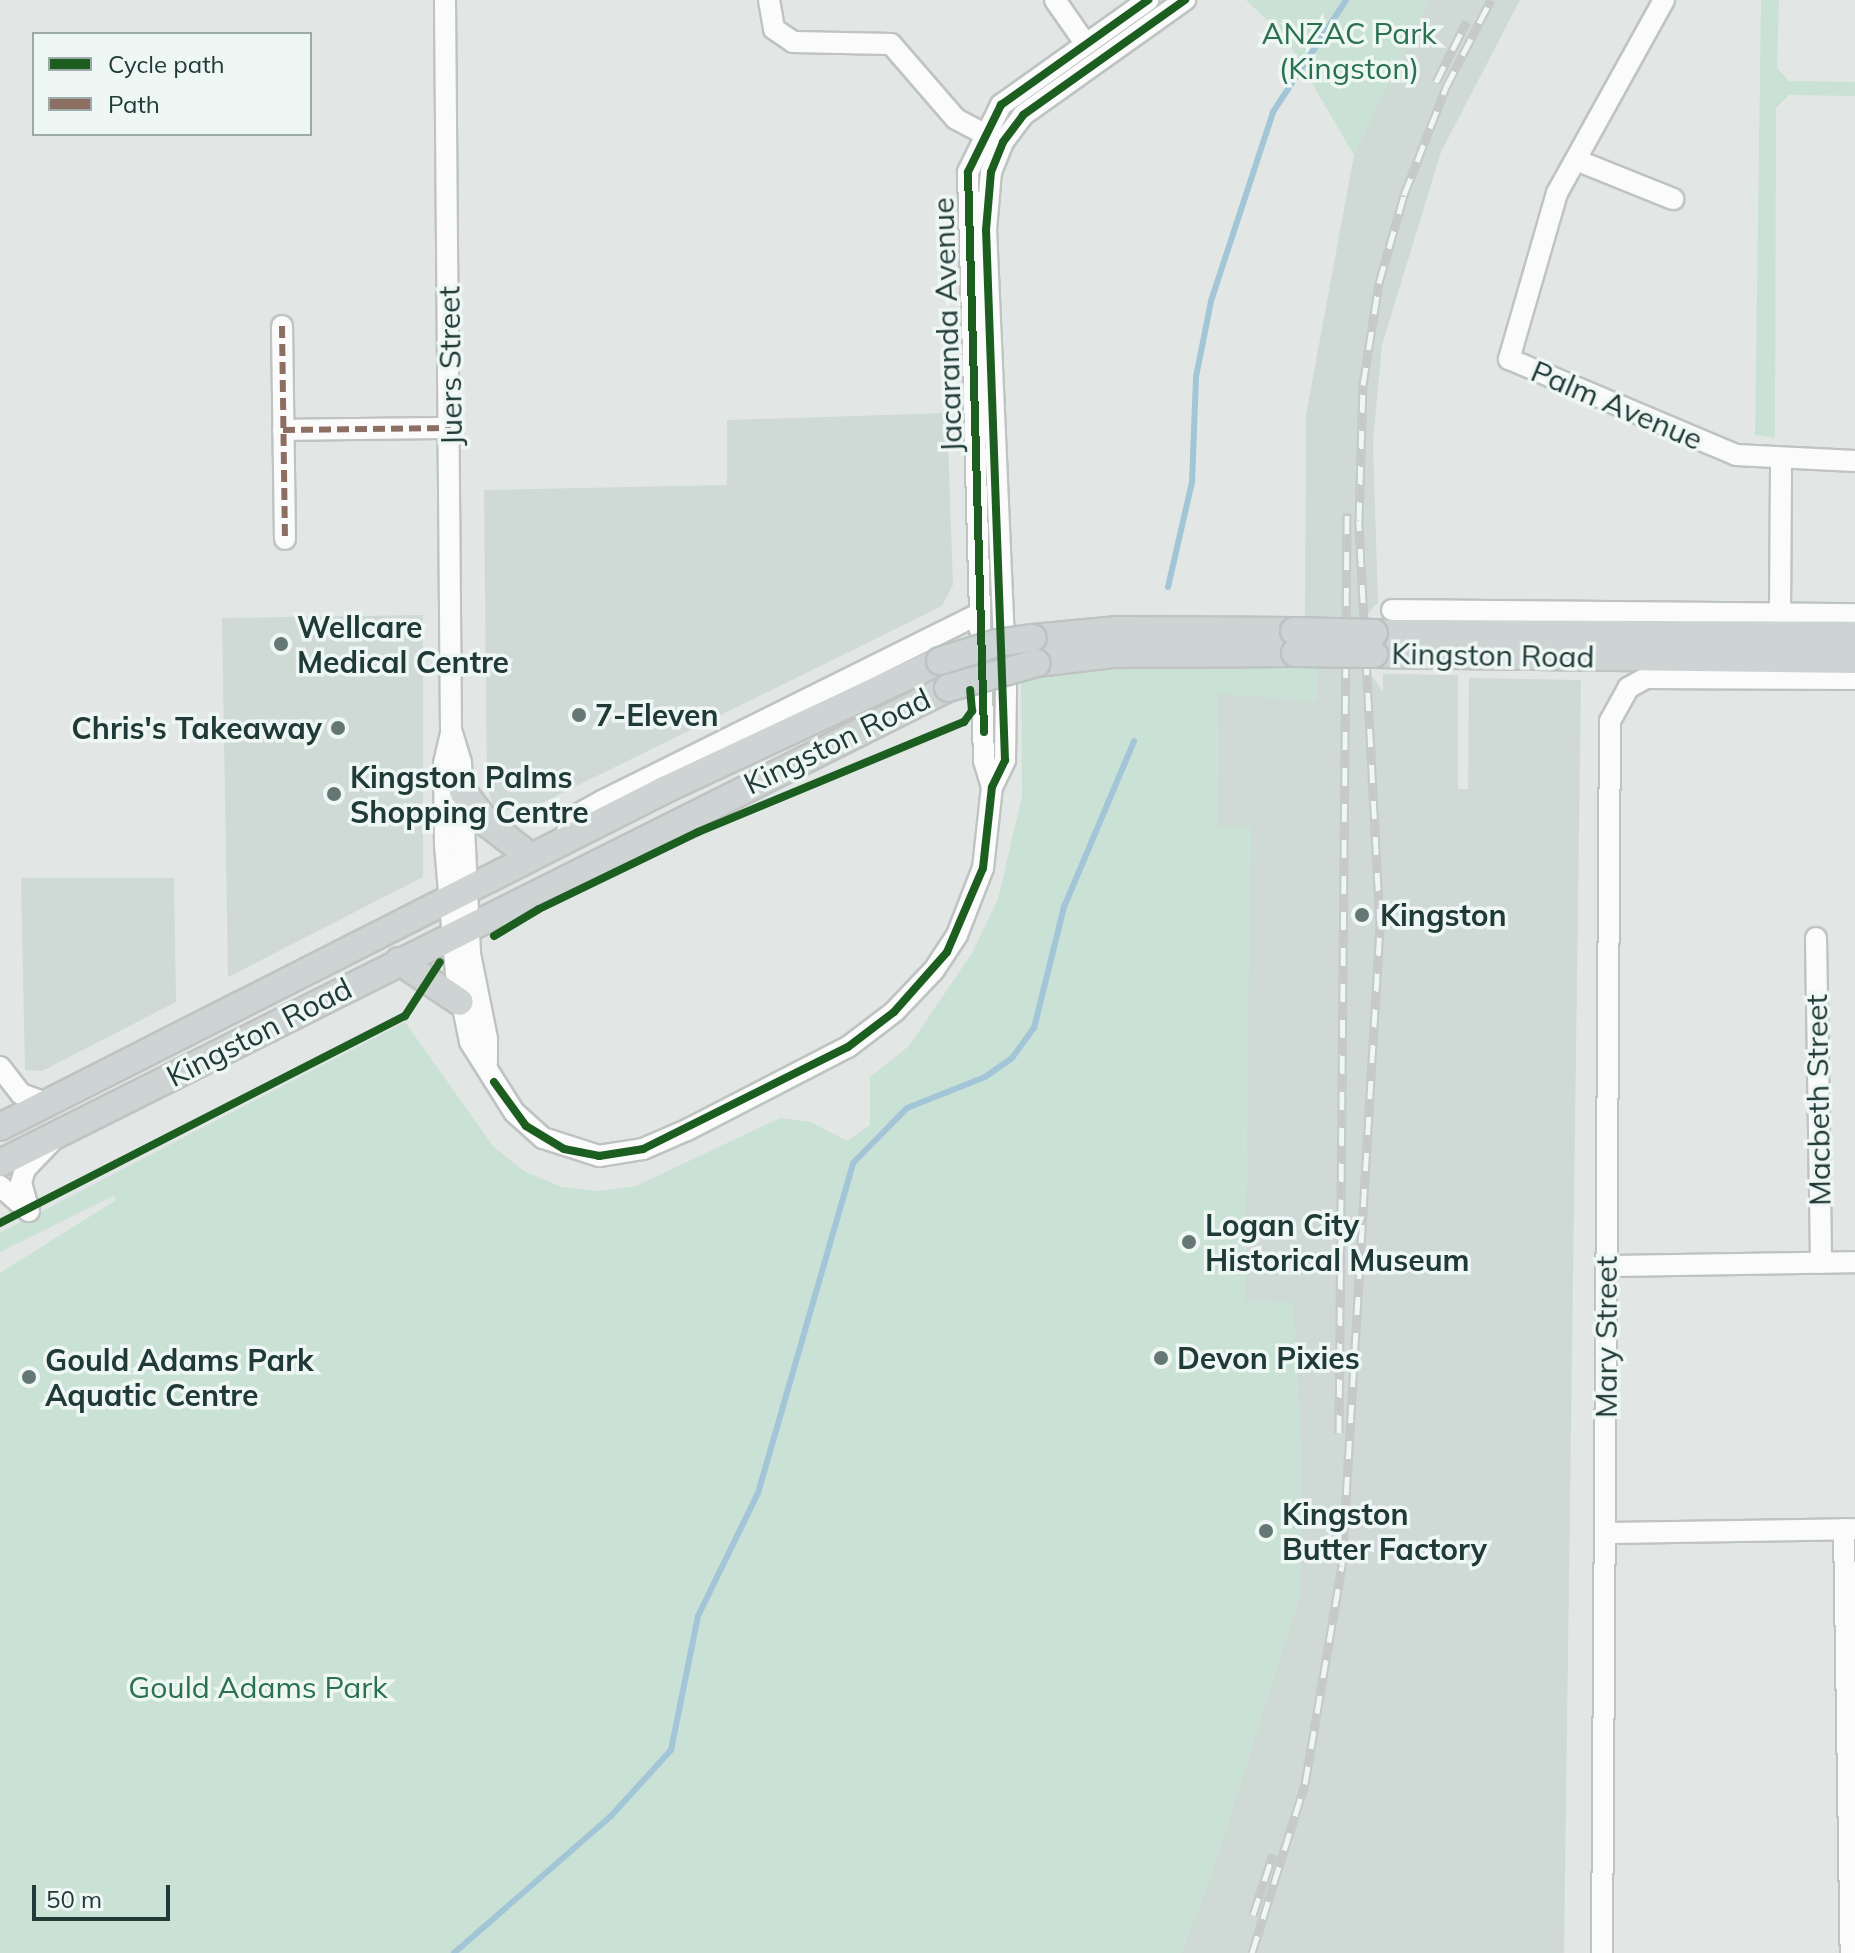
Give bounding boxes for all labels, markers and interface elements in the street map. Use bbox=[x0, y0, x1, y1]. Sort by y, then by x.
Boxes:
park label: ANZAC Park (Kingston) bbox=[1261, 15, 1437, 86]
legend bbox=[32, 32, 312, 136]
text: Cycle path bbox=[108, 49, 225, 79]
text: Path bbox=[108, 89, 160, 119]
street label: Jacaranda Avenue bbox=[925, 197, 969, 453]
street label: Juers Street bbox=[431, 286, 469, 446]
street label: Palm Avenue bbox=[1526, 353, 1708, 457]
place label: Wellcare Medical Centre bbox=[297, 609, 509, 680]
marker: Wellcare Medical Centre bbox=[272, 635, 290, 653]
street label: Kingston Road bbox=[1391, 635, 1595, 675]
street label: Kingston Road bbox=[738, 680, 936, 802]
place label: 7-Eleven bbox=[595, 697, 719, 733]
marker: 7-Eleven bbox=[570, 706, 588, 724]
place label: Chris's Takeaway bbox=[71, 710, 322, 746]
marker: Chris's Takeaway bbox=[329, 719, 347, 737]
place label: Kingston Palms Shopping Centre bbox=[350, 759, 589, 830]
marker: Kingston Palms Shopping Centre bbox=[325, 785, 343, 803]
place label: Kingston bbox=[1380, 897, 1507, 933]
marker: Kingston bbox=[1351, 904, 1373, 926]
street label: Kingston Road bbox=[160, 970, 358, 1094]
street label: Macbeth Street bbox=[1798, 994, 1838, 1206]
place label: Logan City Historical Museum bbox=[1205, 1207, 1470, 1278]
marker: Logan City Historical Museum bbox=[1180, 1233, 1198, 1251]
street label: Mary Street bbox=[1588, 1256, 1624, 1418]
place label: Devon Pixies bbox=[1177, 1340, 1360, 1376]
place label: Gould Adams Park Aquatic Centre bbox=[45, 1342, 313, 1412]
marker: Devon Pixies bbox=[1152, 1349, 1170, 1367]
marker: Gould Adams Park Aquatic Centre bbox=[20, 1368, 38, 1386]
place label: Kingston Butter Factory bbox=[1282, 1496, 1487, 1566]
marker: Kingston Butter Factory bbox=[1257, 1522, 1275, 1540]
park label: Gould Adams Park bbox=[128, 1669, 388, 1705]
scale bar bbox=[36, 1869, 174, 1919]
text: 50 m bbox=[46, 1884, 102, 1914]

